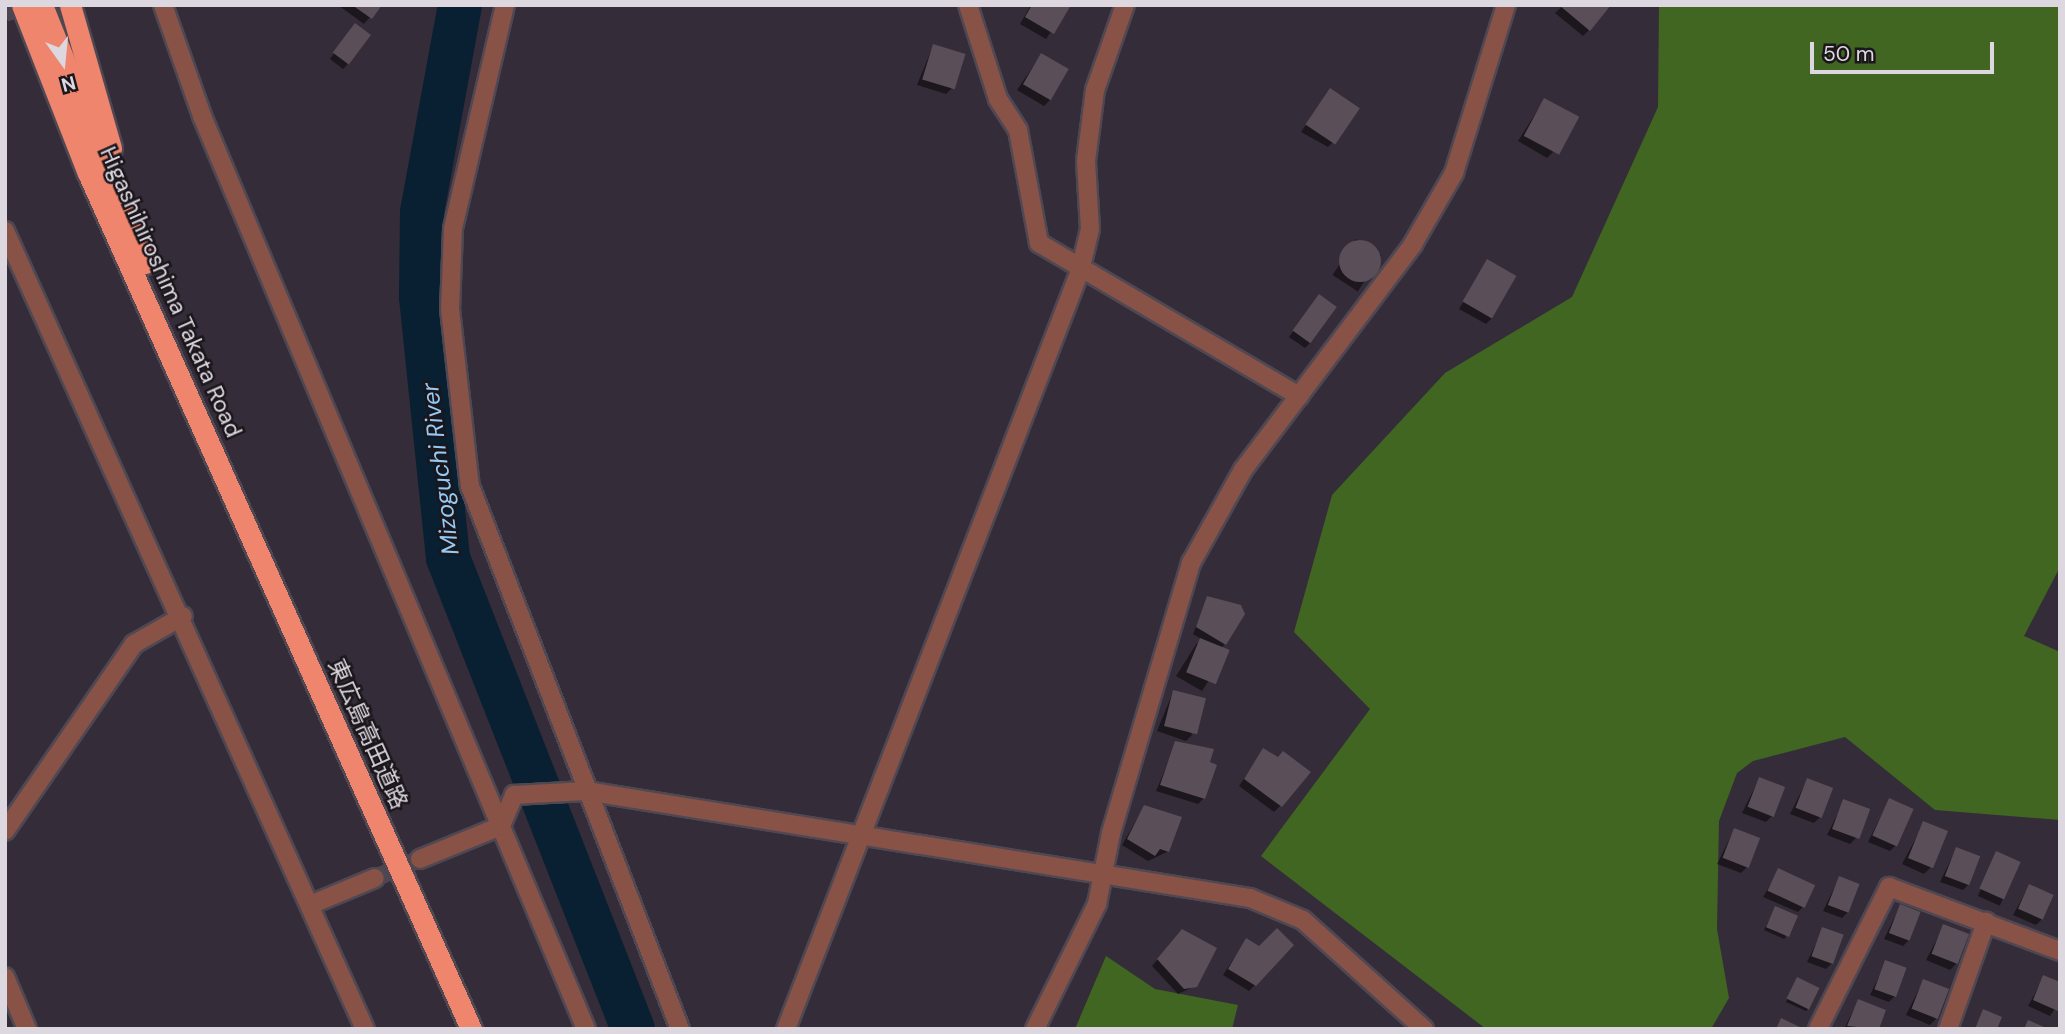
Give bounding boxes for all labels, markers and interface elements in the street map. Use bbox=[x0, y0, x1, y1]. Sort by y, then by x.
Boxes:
north arrow bbox=[28, 28, 98, 98]
scale bar bbox=[1813, 28, 1997, 72]
text: 50 m bbox=[1823, 40, 1874, 68]
text: N bbox=[59, 70, 79, 98]
street label: Higashihiroshima Takata Road bbox=[94, 142, 248, 442]
water label: Mizoguchi River bbox=[415, 381, 465, 557]
street label: 東広島高田道路 bbox=[323, 655, 413, 813]

